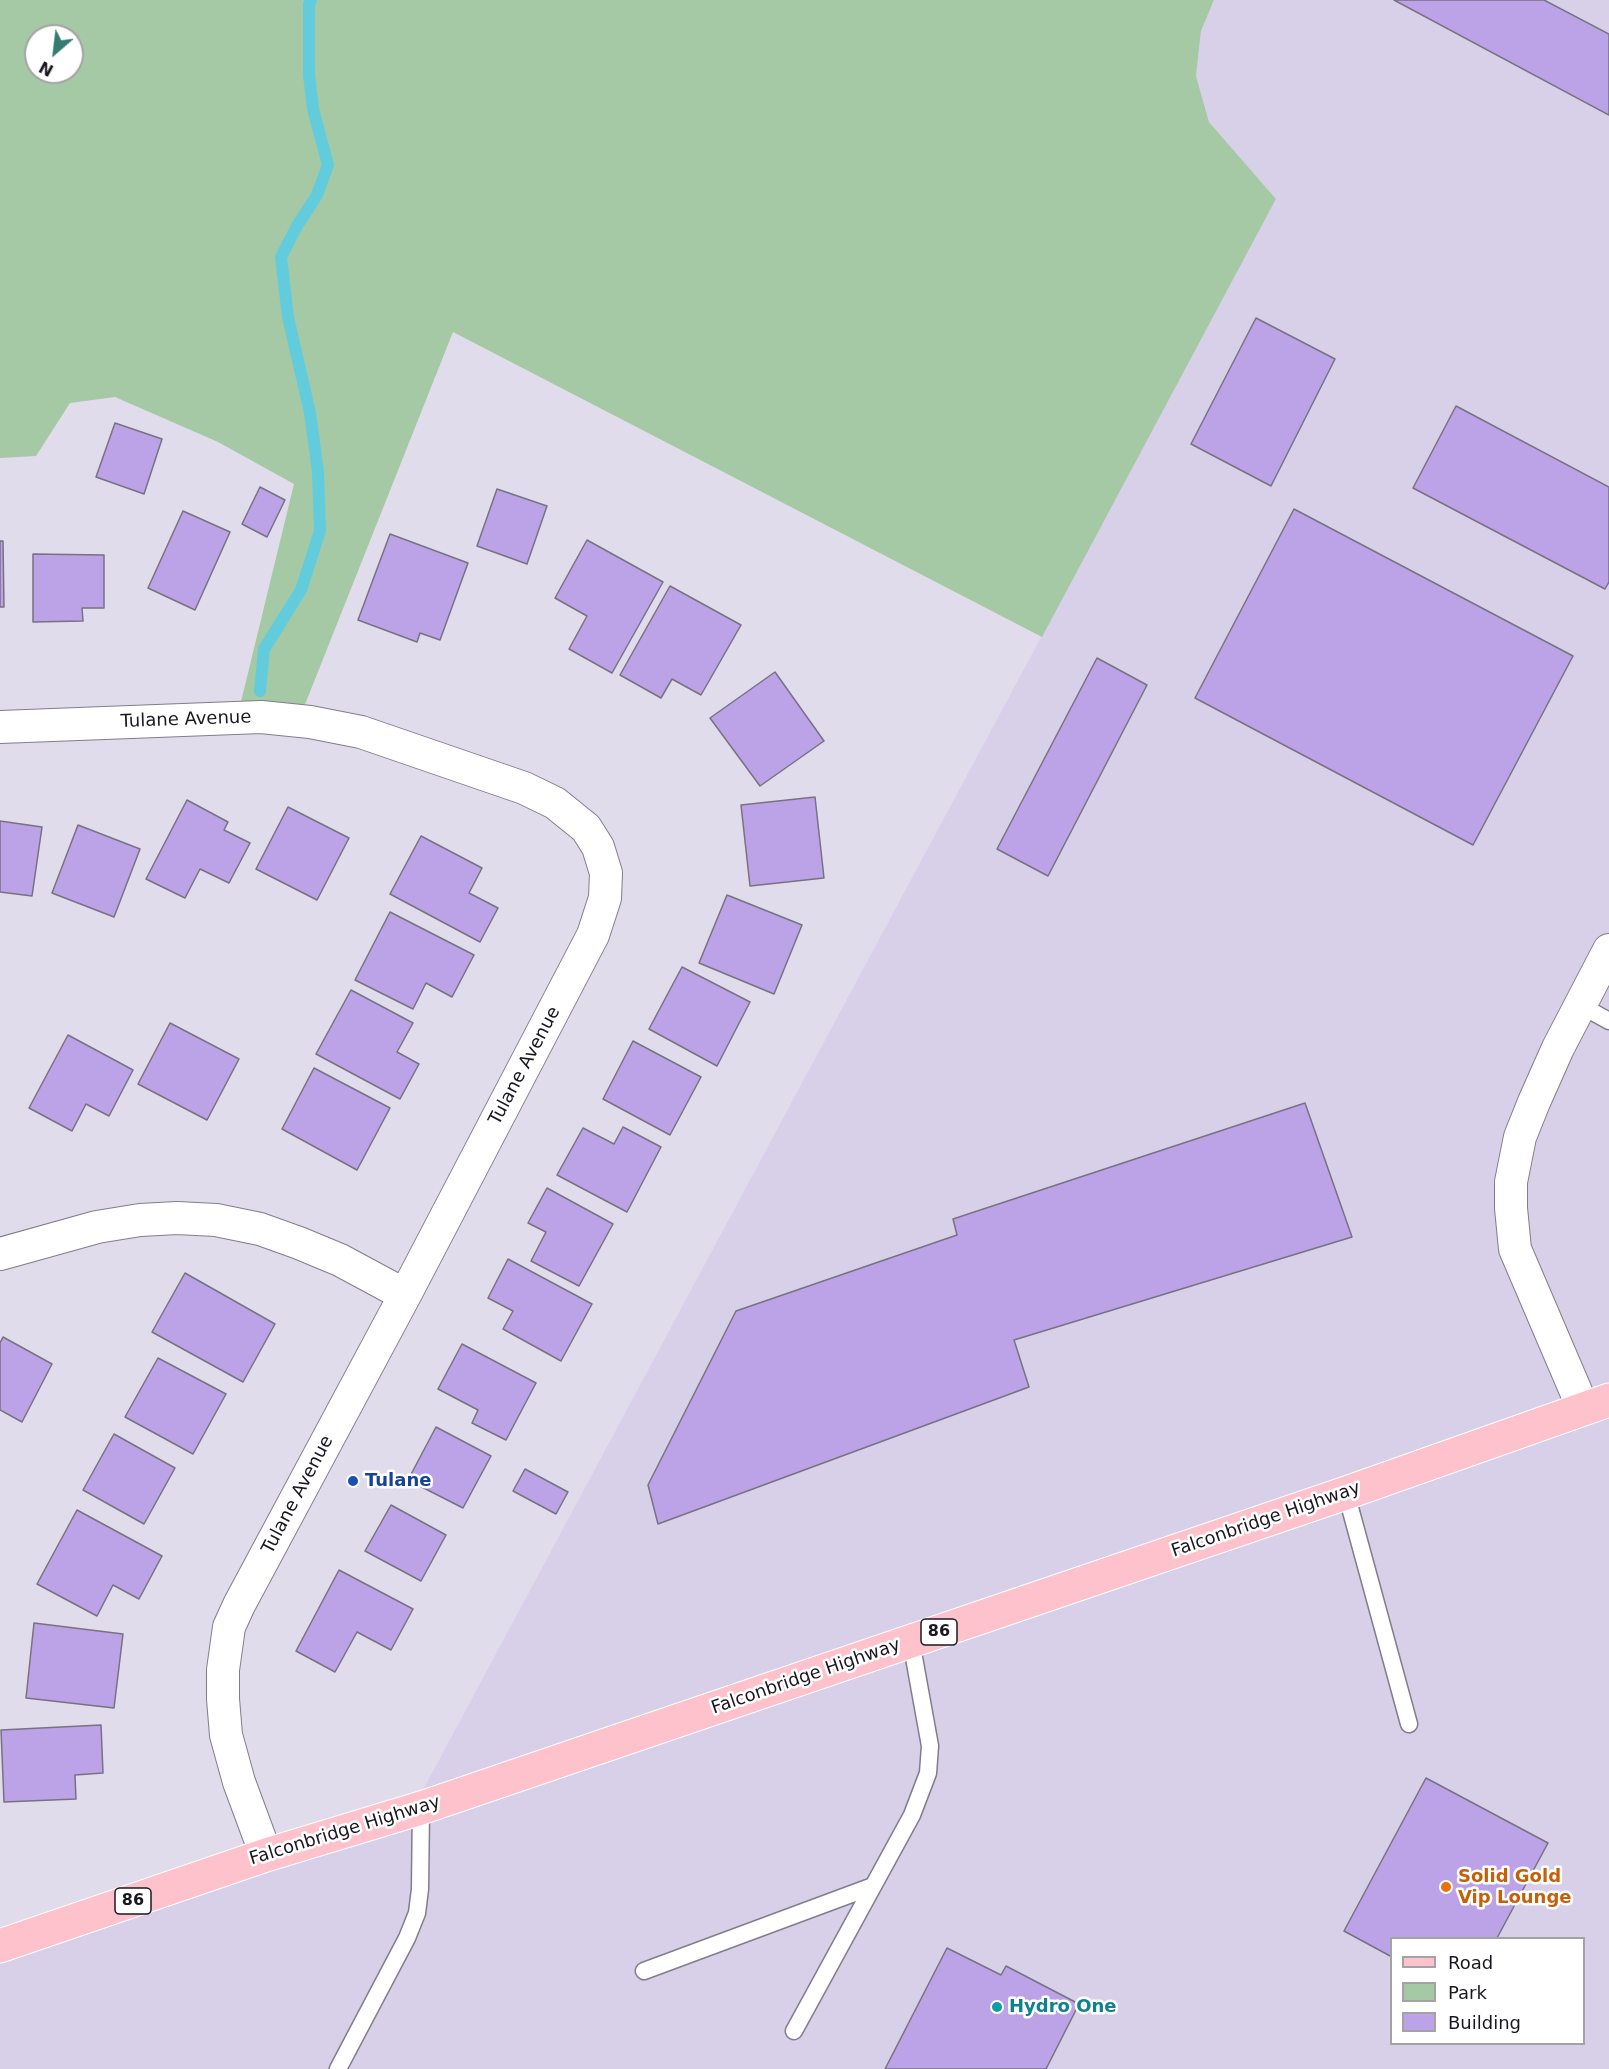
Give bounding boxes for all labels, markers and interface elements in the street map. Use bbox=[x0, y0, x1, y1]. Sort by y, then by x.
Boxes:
north arrow bbox=[24, 24, 84, 84]
text: N bbox=[36, 57, 57, 80]
street label: Tulane Avenue bbox=[120, 707, 252, 733]
street label: Tulane Avenue bbox=[485, 1003, 565, 1129]
street label: Tulane Avenue bbox=[258, 1432, 338, 1558]
place label: Tulane bbox=[365, 1470, 431, 1492]
marker: Tulane bbox=[346, 1474, 360, 1488]
street label: Falconbridge Highway bbox=[1169, 1478, 1363, 1562]
road number: 86 bbox=[921, 1619, 957, 1645]
street label: Falconbridge Highway bbox=[709, 1635, 903, 1719]
street label: Falconbridge Highway bbox=[247, 1792, 443, 1870]
place label: Solid Gold Vip Lounge bbox=[1458, 1866, 1571, 1908]
marker: Solid Gold Vip Lounge bbox=[1439, 1880, 1453, 1894]
road number: 86 bbox=[115, 1888, 151, 1914]
legend bbox=[1390, 1937, 1585, 2045]
text: Road bbox=[1448, 1952, 1493, 1973]
text: Park bbox=[1448, 1982, 1487, 2003]
place label: Hydro One bbox=[1009, 1996, 1117, 2018]
marker: Hydro One bbox=[990, 2000, 1004, 2014]
text: Building bbox=[1448, 2012, 1521, 2033]

